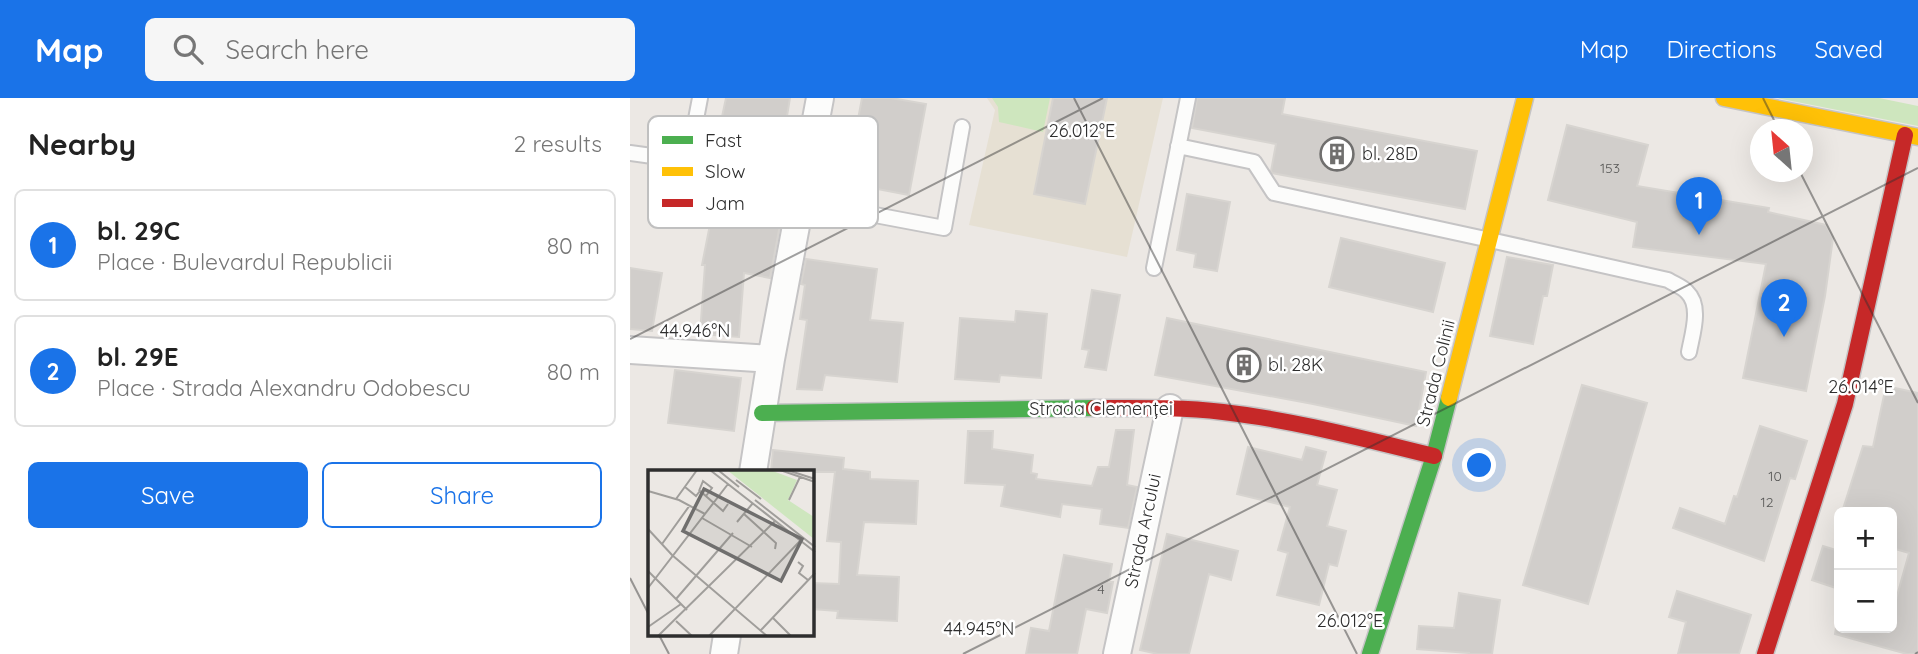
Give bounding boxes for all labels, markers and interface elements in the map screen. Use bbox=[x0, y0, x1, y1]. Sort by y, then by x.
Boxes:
search box bbox=[145, 18, 635, 81]
text: Map bbox=[35, 29, 103, 70]
icon: search bbox=[169, 30, 207, 68]
text: Search here bbox=[225, 33, 369, 66]
text: Map bbox=[1580, 34, 1629, 64]
text: Directions bbox=[1667, 34, 1777, 64]
text: Saved bbox=[1815, 34, 1883, 64]
legend bbox=[648, 116, 878, 228]
text: 26.012°E bbox=[1049, 119, 1115, 142]
north arrow bbox=[1750, 119, 1813, 182]
text: Nearby bbox=[28, 125, 136, 163]
text: Fast bbox=[705, 128, 742, 152]
text: 2 results bbox=[513, 129, 602, 158]
building icon: bl. 28D bbox=[1318, 135, 1356, 173]
place label: bl. 28D bbox=[1362, 142, 1418, 165]
text: Slow bbox=[705, 159, 746, 183]
house number: 153 bbox=[1600, 159, 1620, 177]
pin: 1 bbox=[1676, 177, 1722, 235]
text: Jam bbox=[705, 191, 745, 215]
text: bl. 29C bbox=[97, 214, 180, 247]
text: 1 bbox=[49, 231, 57, 260]
text: 80 m bbox=[547, 231, 600, 260]
text: Place · Bulevardul Republicii bbox=[97, 247, 392, 276]
pin: 2 bbox=[1761, 279, 1807, 337]
street label: Strada Colinii bbox=[1411, 317, 1460, 429]
text: 44.946°N bbox=[660, 319, 730, 342]
text: bl. 29E bbox=[97, 340, 179, 373]
building icon: bl. 28K bbox=[1225, 346, 1263, 384]
place label: bl. 28K bbox=[1268, 353, 1323, 376]
text: 2 bbox=[46, 357, 60, 386]
text: 80 m bbox=[547, 357, 600, 386]
text: Place · Strada Alexandru Odobescu bbox=[97, 373, 471, 402]
text: 26.014°E bbox=[1828, 375, 1894, 398]
street label: Strada Clemenței bbox=[1029, 397, 1173, 420]
your location bbox=[1462, 448, 1496, 482]
button: Save bbox=[28, 462, 308, 528]
button: Share bbox=[322, 462, 602, 528]
house number: 10 bbox=[1768, 467, 1782, 485]
inset map bbox=[648, 470, 814, 636]
street label: Strada Arcului bbox=[1119, 472, 1166, 590]
house number: 12 bbox=[1761, 493, 1774, 511]
map controls bbox=[1834, 507, 1897, 633]
button: + bbox=[1834, 507, 1897, 570]
button: − bbox=[1834, 570, 1897, 633]
house number: 4 bbox=[1097, 580, 1105, 598]
text: 26.012°E bbox=[1317, 609, 1383, 632]
text: 44.945°N bbox=[944, 617, 1014, 640]

